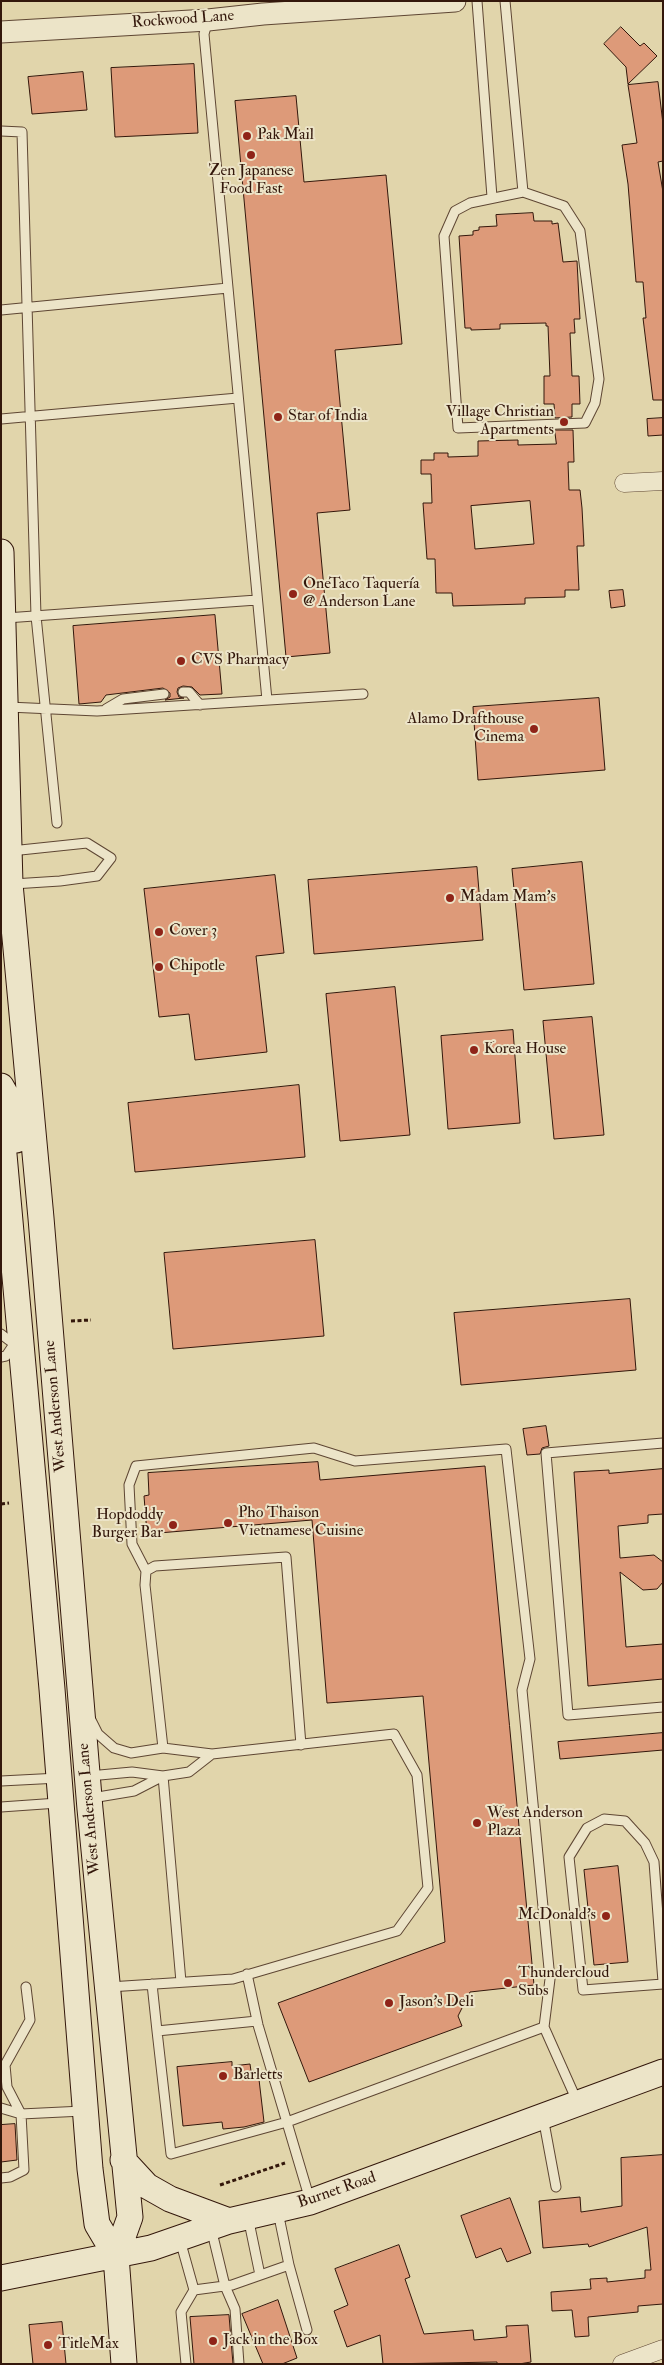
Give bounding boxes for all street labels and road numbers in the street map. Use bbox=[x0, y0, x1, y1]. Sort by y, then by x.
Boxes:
street label: Rockwood Lane bbox=[131, 7, 235, 33]
street label: West Anderson Lane bbox=[41, 1339, 71, 1473]
street label: West Anderson Lane bbox=[75, 1742, 105, 1876]
street label: Burnet Road bbox=[295, 2169, 379, 2213]

